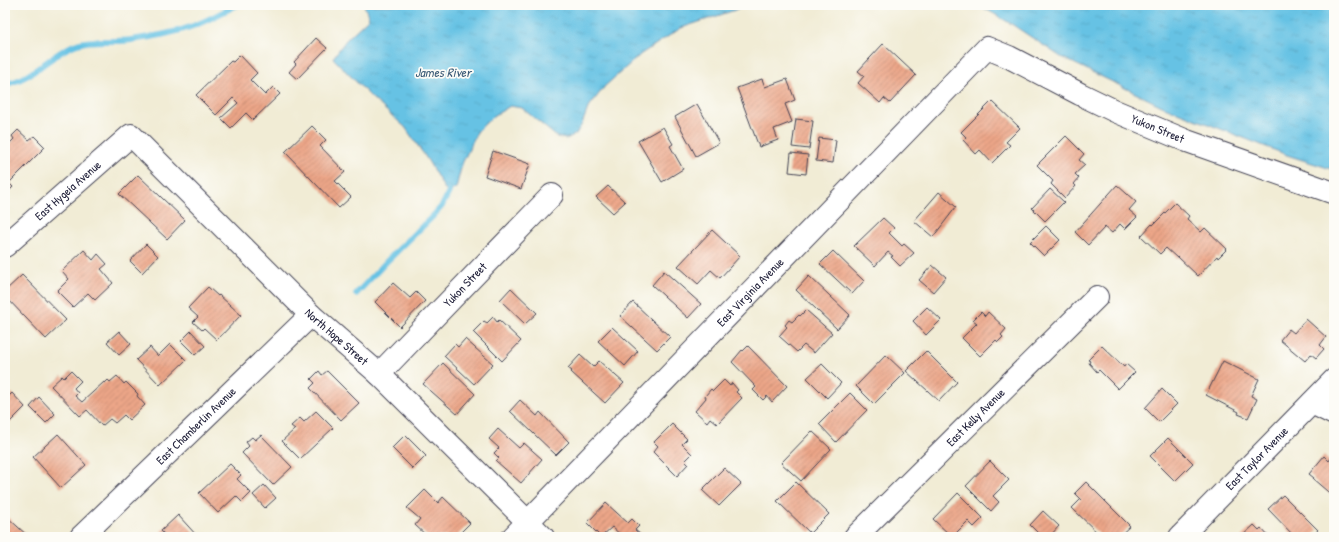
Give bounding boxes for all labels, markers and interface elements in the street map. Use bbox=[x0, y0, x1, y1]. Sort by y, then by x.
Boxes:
water label: James River bbox=[415, 63, 473, 81]
street label: Yukon Street bbox=[1129, 110, 1188, 147]
street label: East Hygeia Avenue bbox=[31, 156, 105, 224]
street label: East Virginia Avenue bbox=[713, 253, 787, 330]
street label: Yukon Street bbox=[439, 258, 491, 311]
street label: North Hope Street bbox=[301, 304, 373, 369]
street label: East Chamberlin Avenue bbox=[152, 383, 240, 468]
street label: East Kelly Avenue bbox=[942, 384, 1009, 450]
street label: East Taylor Avenue bbox=[1222, 422, 1292, 494]

